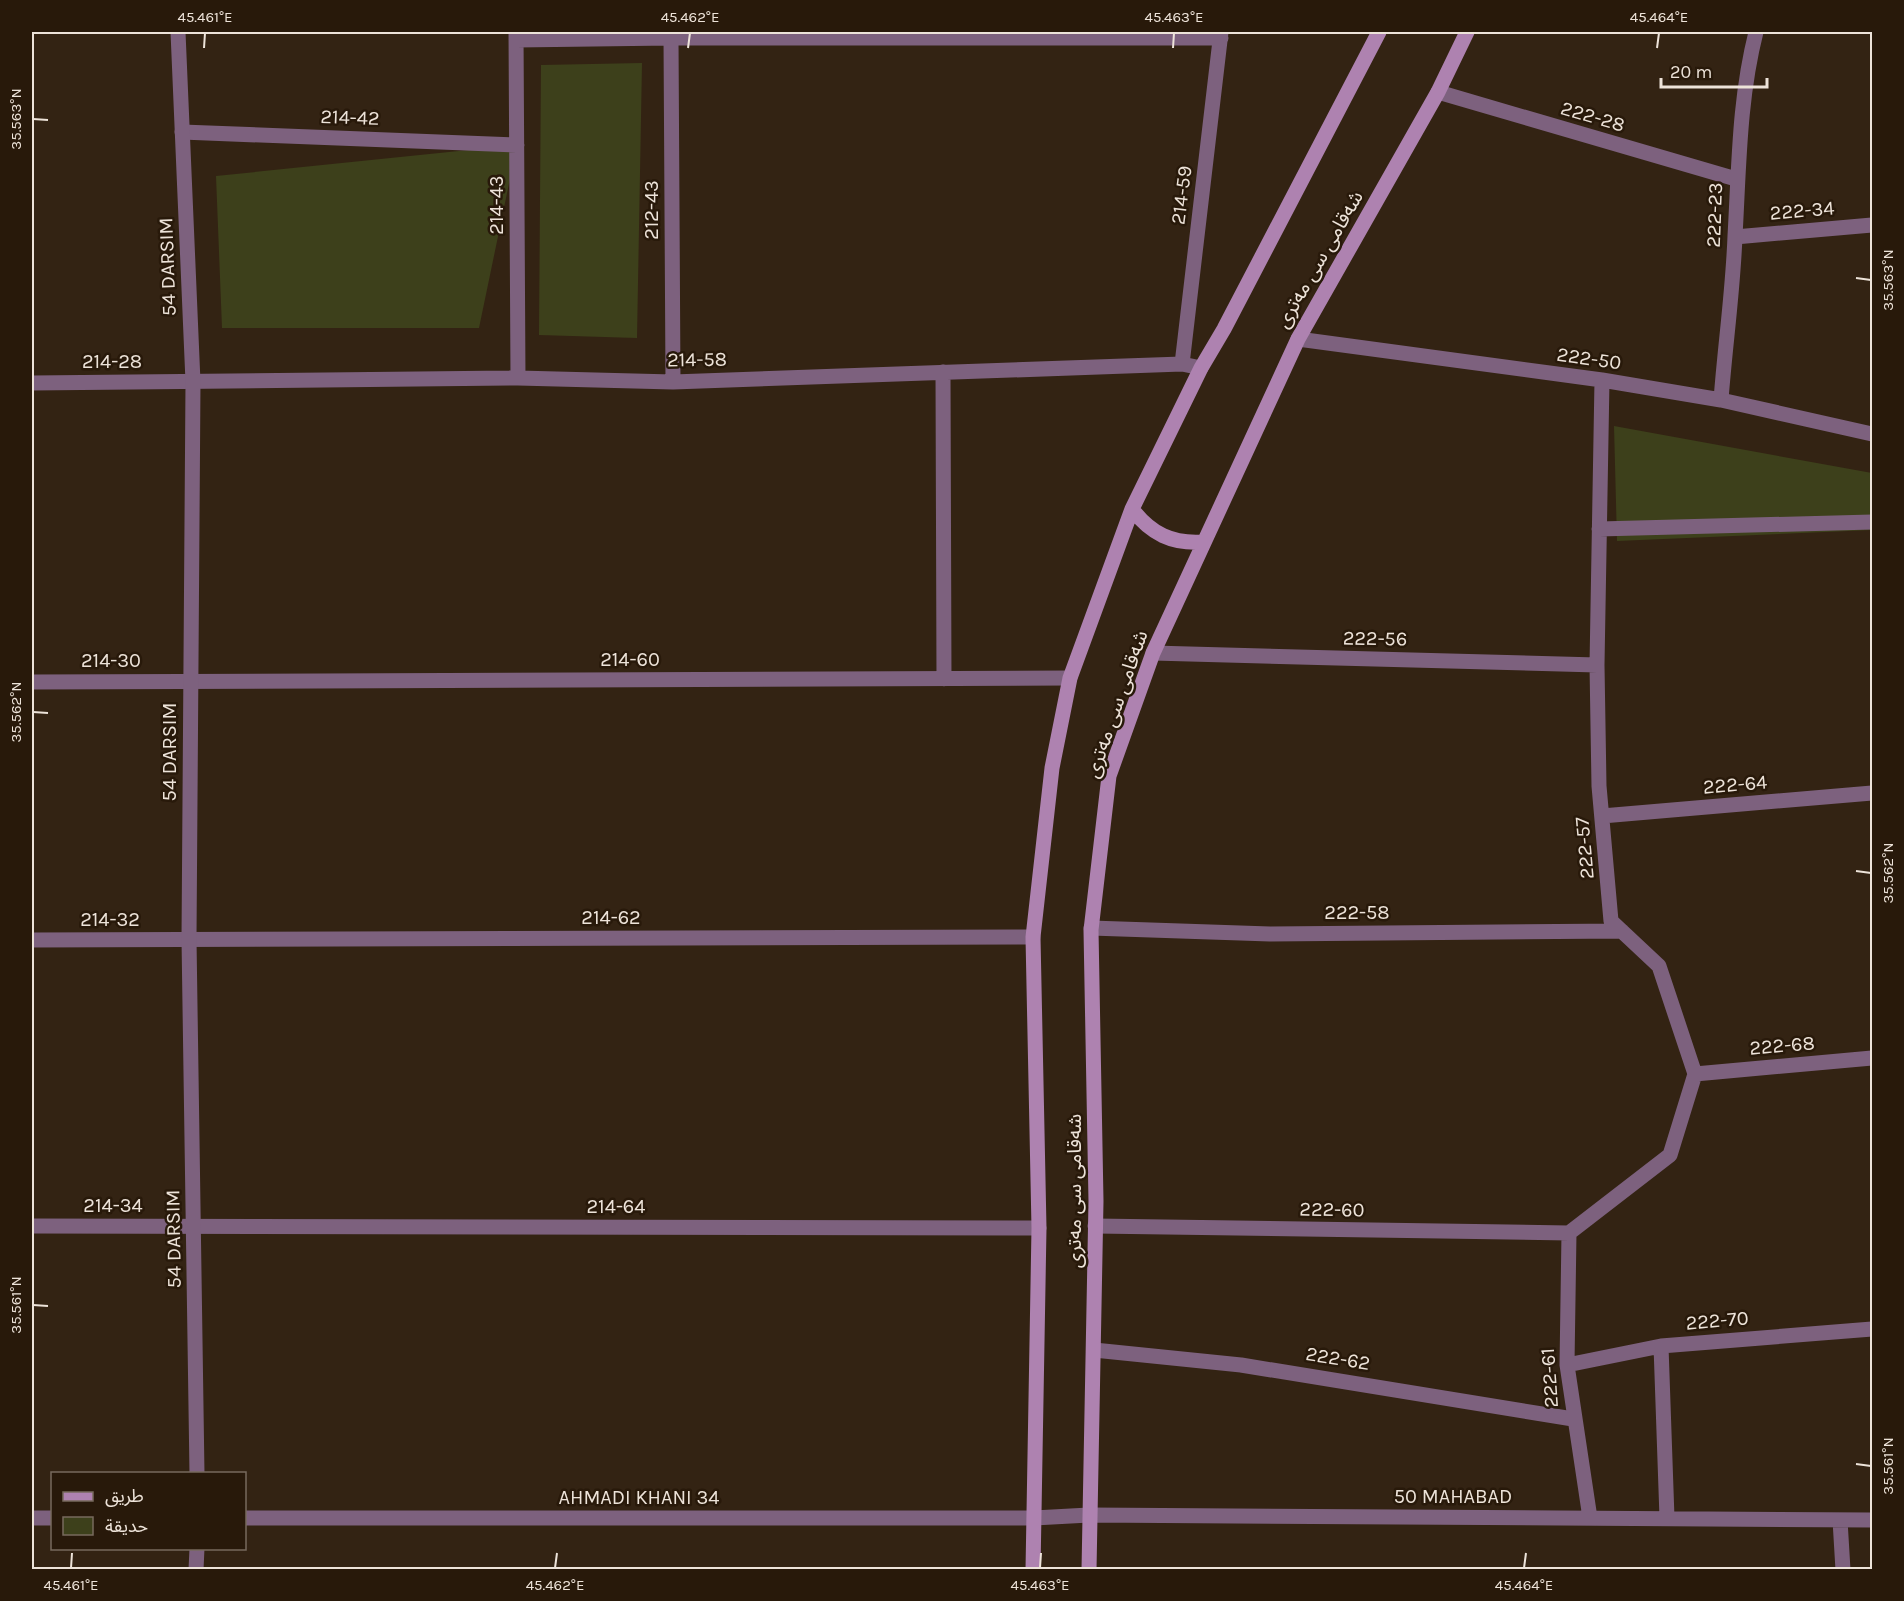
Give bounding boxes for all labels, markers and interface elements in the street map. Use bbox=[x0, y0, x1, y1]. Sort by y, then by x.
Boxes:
text: 45.461°E bbox=[178, 8, 232, 26]
text: 45.462°E bbox=[661, 8, 719, 26]
text: 45.463°E bbox=[1145, 8, 1203, 26]
text: 45.464°E bbox=[1630, 8, 1688, 26]
scale bar bbox=[1661, 51, 1768, 89]
text: 20 m bbox=[1670, 61, 1712, 83]
text: 35.563°N bbox=[7, 88, 25, 150]
street label: 222-28 bbox=[1558, 96, 1628, 137]
street label: 214-42 bbox=[320, 105, 380, 130]
street label: 214-59 bbox=[1166, 164, 1197, 226]
street label: 214-43 bbox=[485, 175, 508, 235]
street label: 212-43 bbox=[640, 180, 663, 240]
street label: 222-23 bbox=[1702, 182, 1727, 248]
street label: شەقامی سی مەتری bbox=[1271, 187, 1368, 332]
street label: 222-34 bbox=[1769, 196, 1835, 225]
street label: 54 DARSIM bbox=[154, 217, 181, 317]
text: 35.563°N bbox=[1879, 249, 1897, 311]
street label: 222-50 bbox=[1555, 343, 1623, 374]
street label: 214-58 bbox=[667, 347, 727, 372]
street label: 214-28 bbox=[82, 350, 142, 373]
street label: 222-56 bbox=[1343, 626, 1407, 651]
street label: شەقامی سی مەتری bbox=[1080, 627, 1153, 781]
street label: 214-60 bbox=[600, 648, 660, 671]
street label: 214-30 bbox=[81, 649, 141, 672]
text: 35.562°N bbox=[7, 681, 25, 743]
street label: 54 DARSIM bbox=[158, 703, 181, 801]
street label: 222-64 bbox=[1702, 770, 1768, 799]
street label: 222-57 bbox=[1570, 815, 1599, 880]
text: 35.562°N bbox=[1879, 842, 1897, 904]
street label: 222-58 bbox=[1324, 901, 1390, 924]
street label: 214-62 bbox=[581, 906, 641, 929]
street label: 214-32 bbox=[80, 908, 140, 931]
street label: 222-68 bbox=[1748, 1031, 1816, 1060]
street label: شەقامی سی مەتری bbox=[1063, 1114, 1086, 1268]
street label: 54 DARSIM bbox=[161, 1189, 186, 1289]
street label: 214-34 bbox=[83, 1194, 143, 1217]
street label: 214-64 bbox=[587, 1195, 645, 1218]
street label: 222-60 bbox=[1299, 1197, 1365, 1222]
text: 35.561°N bbox=[7, 1276, 25, 1334]
street label: 222-70 bbox=[1685, 1306, 1749, 1335]
street label: 222-62 bbox=[1304, 1342, 1372, 1375]
street label: 222-61 bbox=[1536, 1347, 1563, 1409]
text: 35.561°N bbox=[1879, 1437, 1897, 1495]
legend bbox=[51, 1472, 246, 1550]
text: طريق bbox=[105, 1485, 144, 1507]
street label: 50 MAHABAD bbox=[1394, 1485, 1512, 1508]
street label: AHMADI KHANI 34 bbox=[559, 1486, 719, 1509]
text: حديقة bbox=[105, 1515, 148, 1537]
text: 45.461°E bbox=[44, 1576, 98, 1594]
text: 45.462°E bbox=[526, 1576, 584, 1594]
text: 45.463°E bbox=[1011, 1576, 1069, 1594]
text: 45.464°E bbox=[1495, 1576, 1553, 1594]

